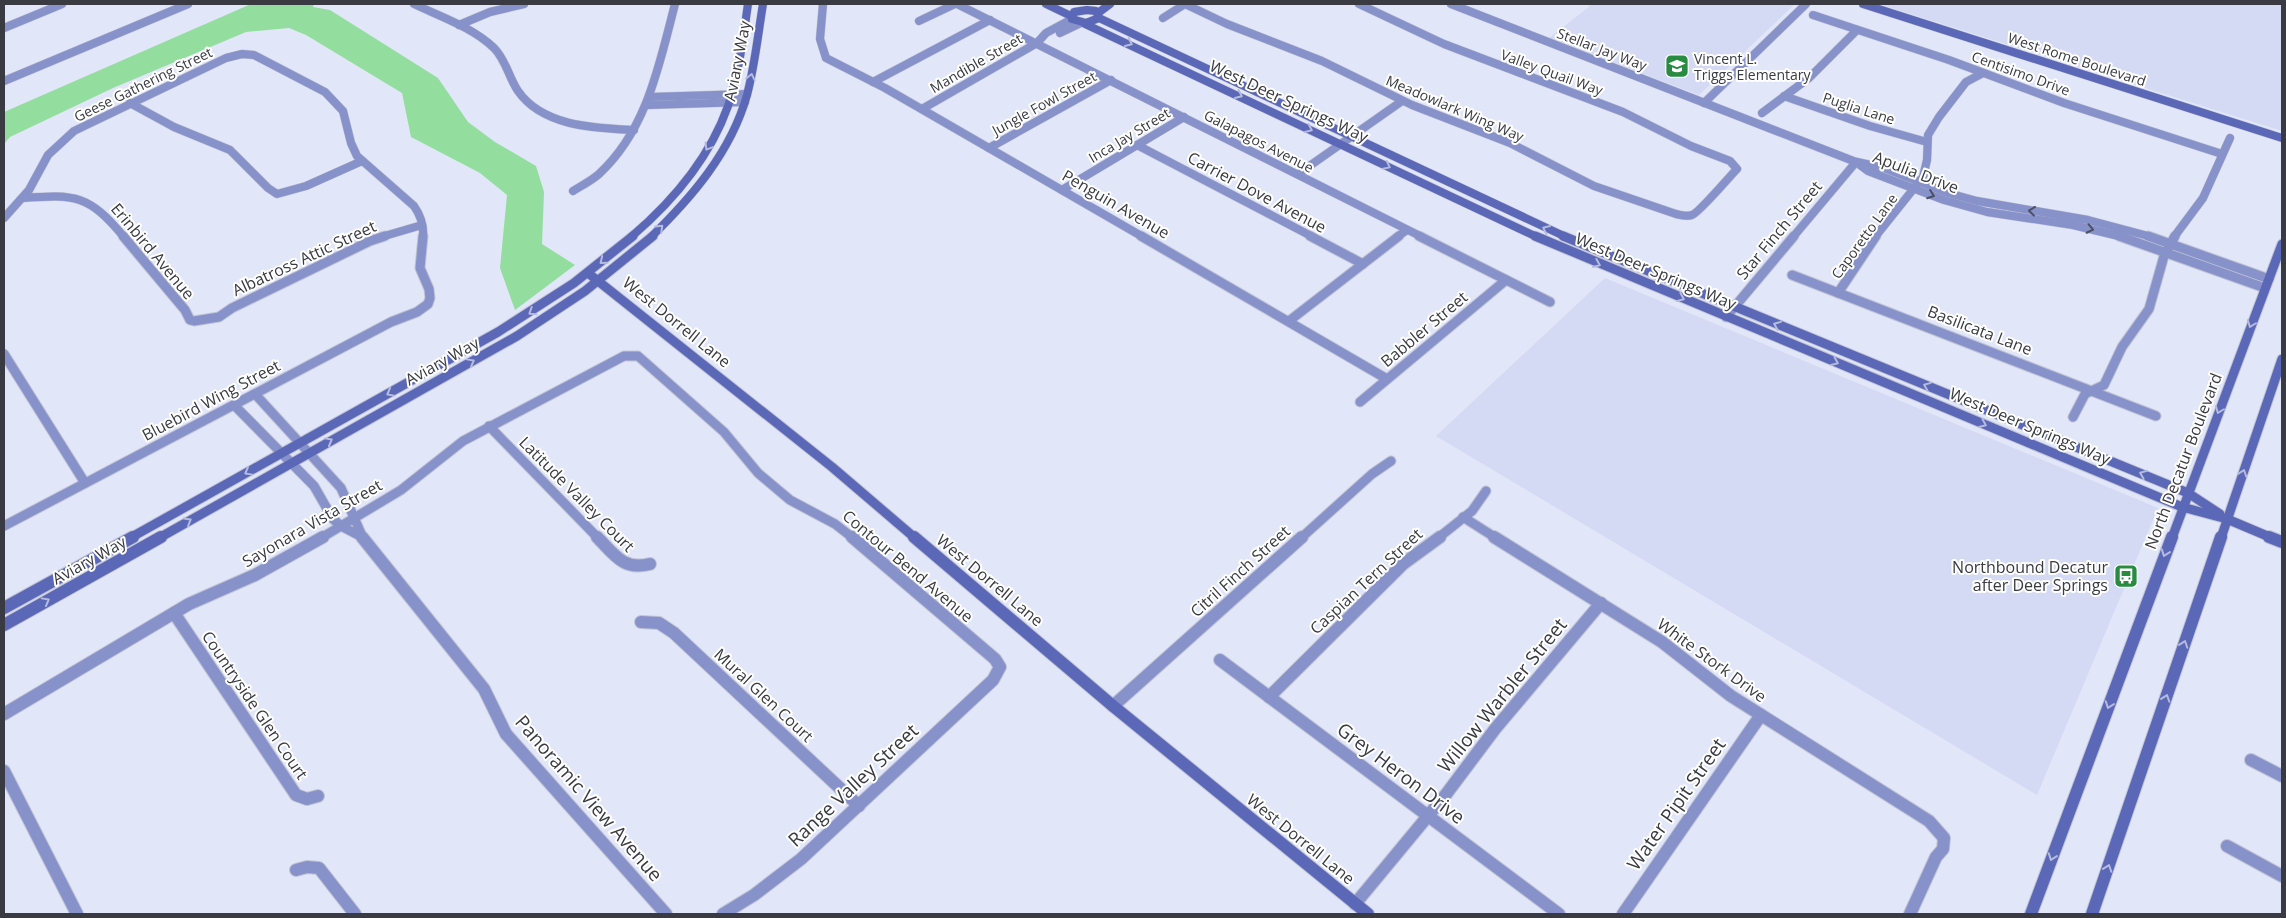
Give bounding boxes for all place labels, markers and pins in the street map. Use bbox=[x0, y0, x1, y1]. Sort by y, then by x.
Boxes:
place label: Vincent L. Triggs Elementary bbox=[1694, 49, 1812, 84]
school or university icon: Vincent L. Triggs Elementary bbox=[1664, 53, 1690, 79]
place label: Northbound Decatur after Deer Springs bbox=[1952, 556, 2108, 596]
bus stop icon: Northbound Decatur after Deer Springs bbox=[2113, 563, 2139, 589]

